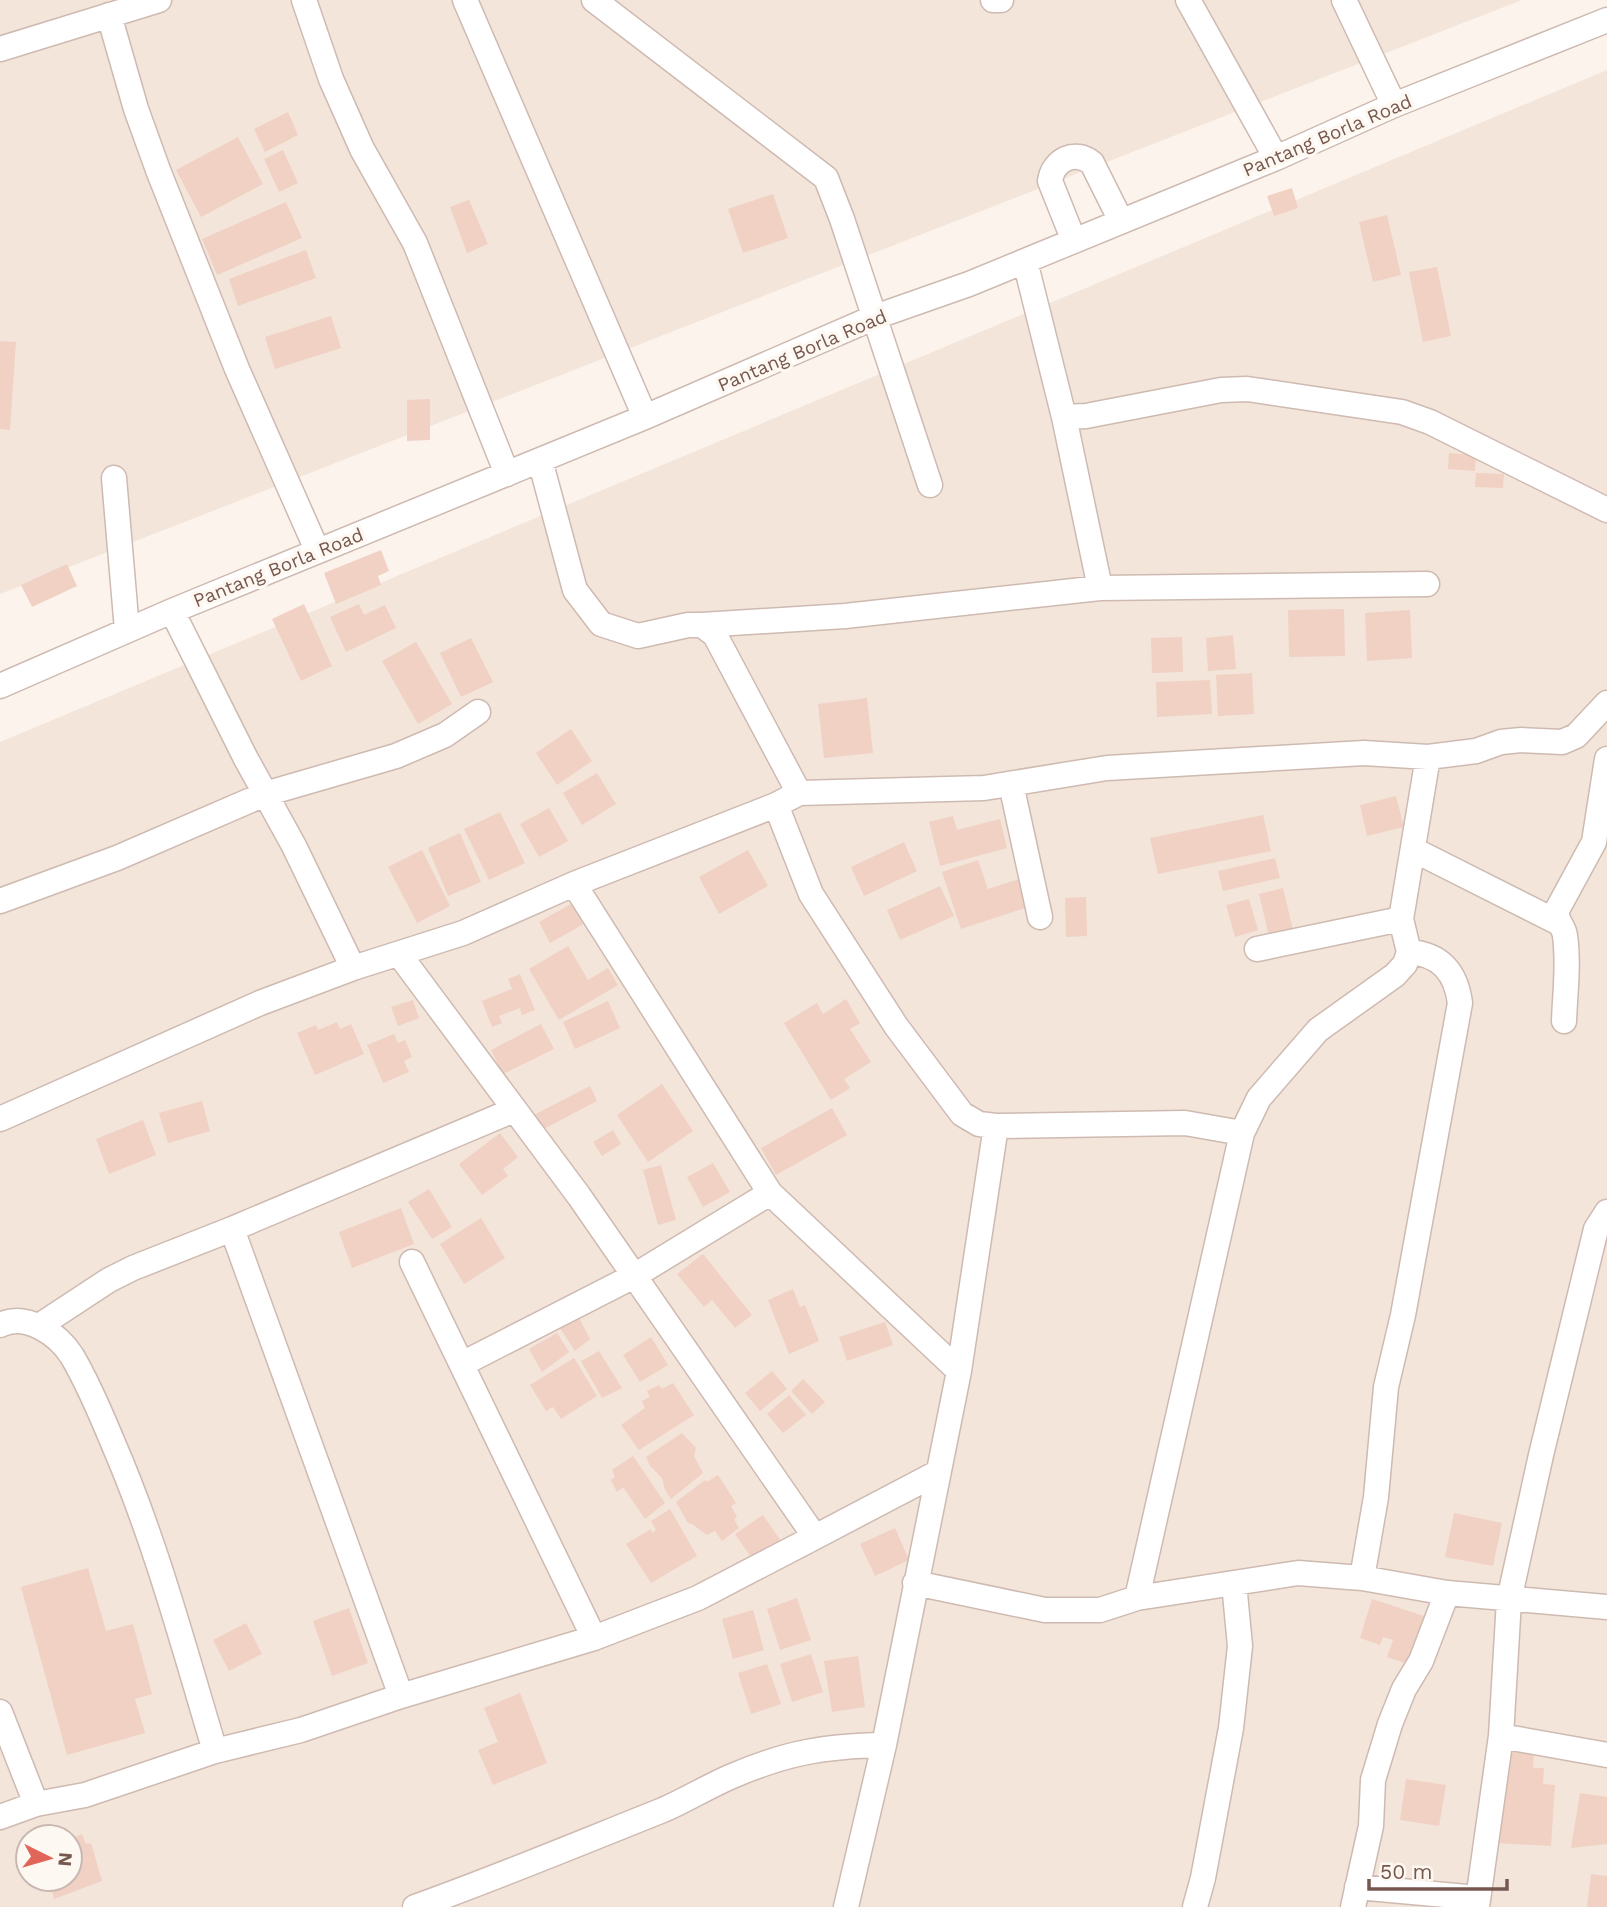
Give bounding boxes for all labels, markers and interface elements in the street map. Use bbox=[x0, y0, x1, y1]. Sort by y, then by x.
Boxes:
street label: Pantang Borla Road bbox=[1239, 89, 1415, 182]
street label: Pantang Borla Road bbox=[714, 304, 890, 397]
street label: Pantang Borla Road bbox=[190, 523, 367, 612]
north arrow bbox=[14, 1823, 84, 1893]
scale bar bbox=[1369, 1848, 1507, 1892]
text: N bbox=[53, 1851, 78, 1867]
text: 50 m bbox=[1380, 1859, 1432, 1884]

